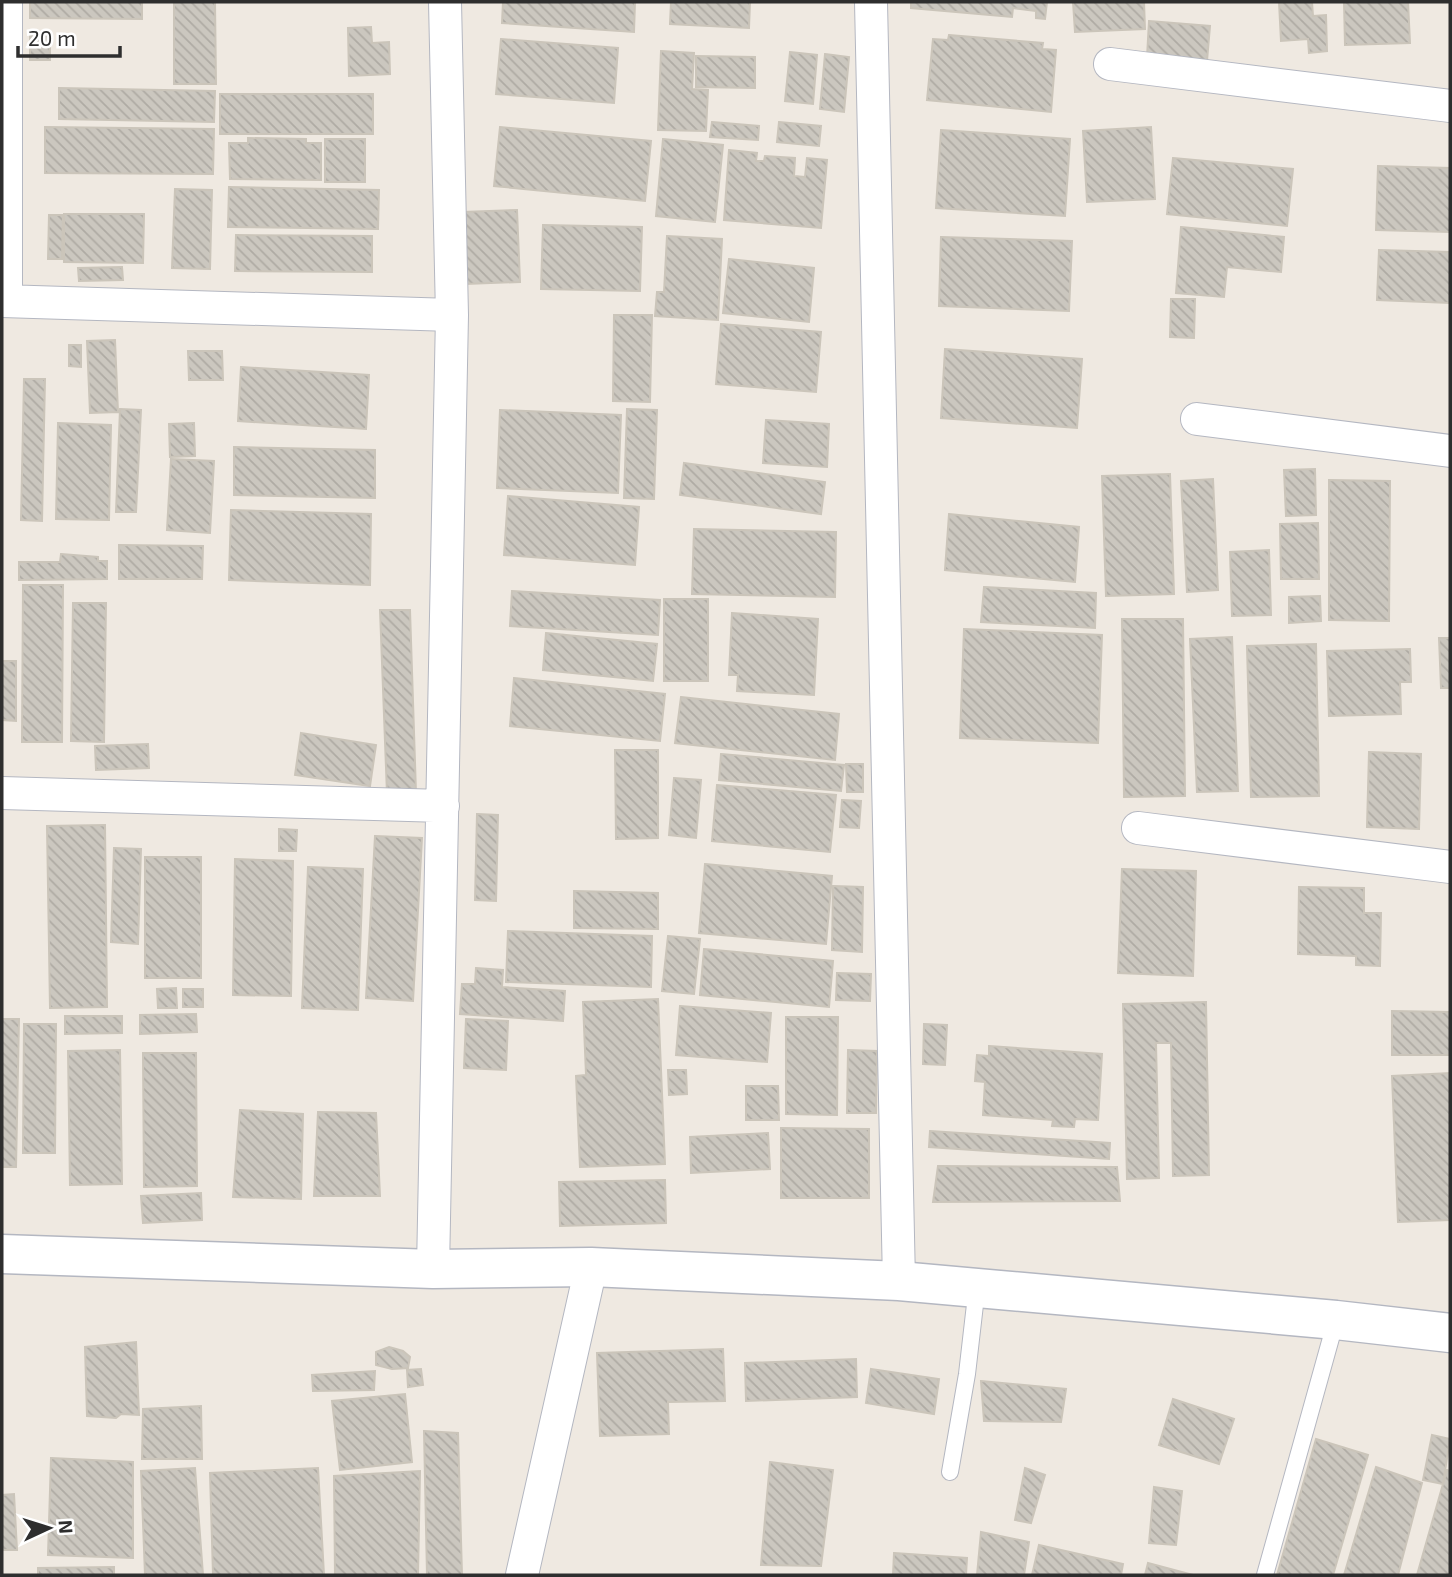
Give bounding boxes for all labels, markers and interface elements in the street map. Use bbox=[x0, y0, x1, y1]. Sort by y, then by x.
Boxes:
scale bar bbox=[18, 14, 119, 58]
text: 20 m bbox=[28, 25, 76, 50]
north arrow bbox=[14, 1493, 84, 1563]
text: N bbox=[55, 1519, 78, 1534]

